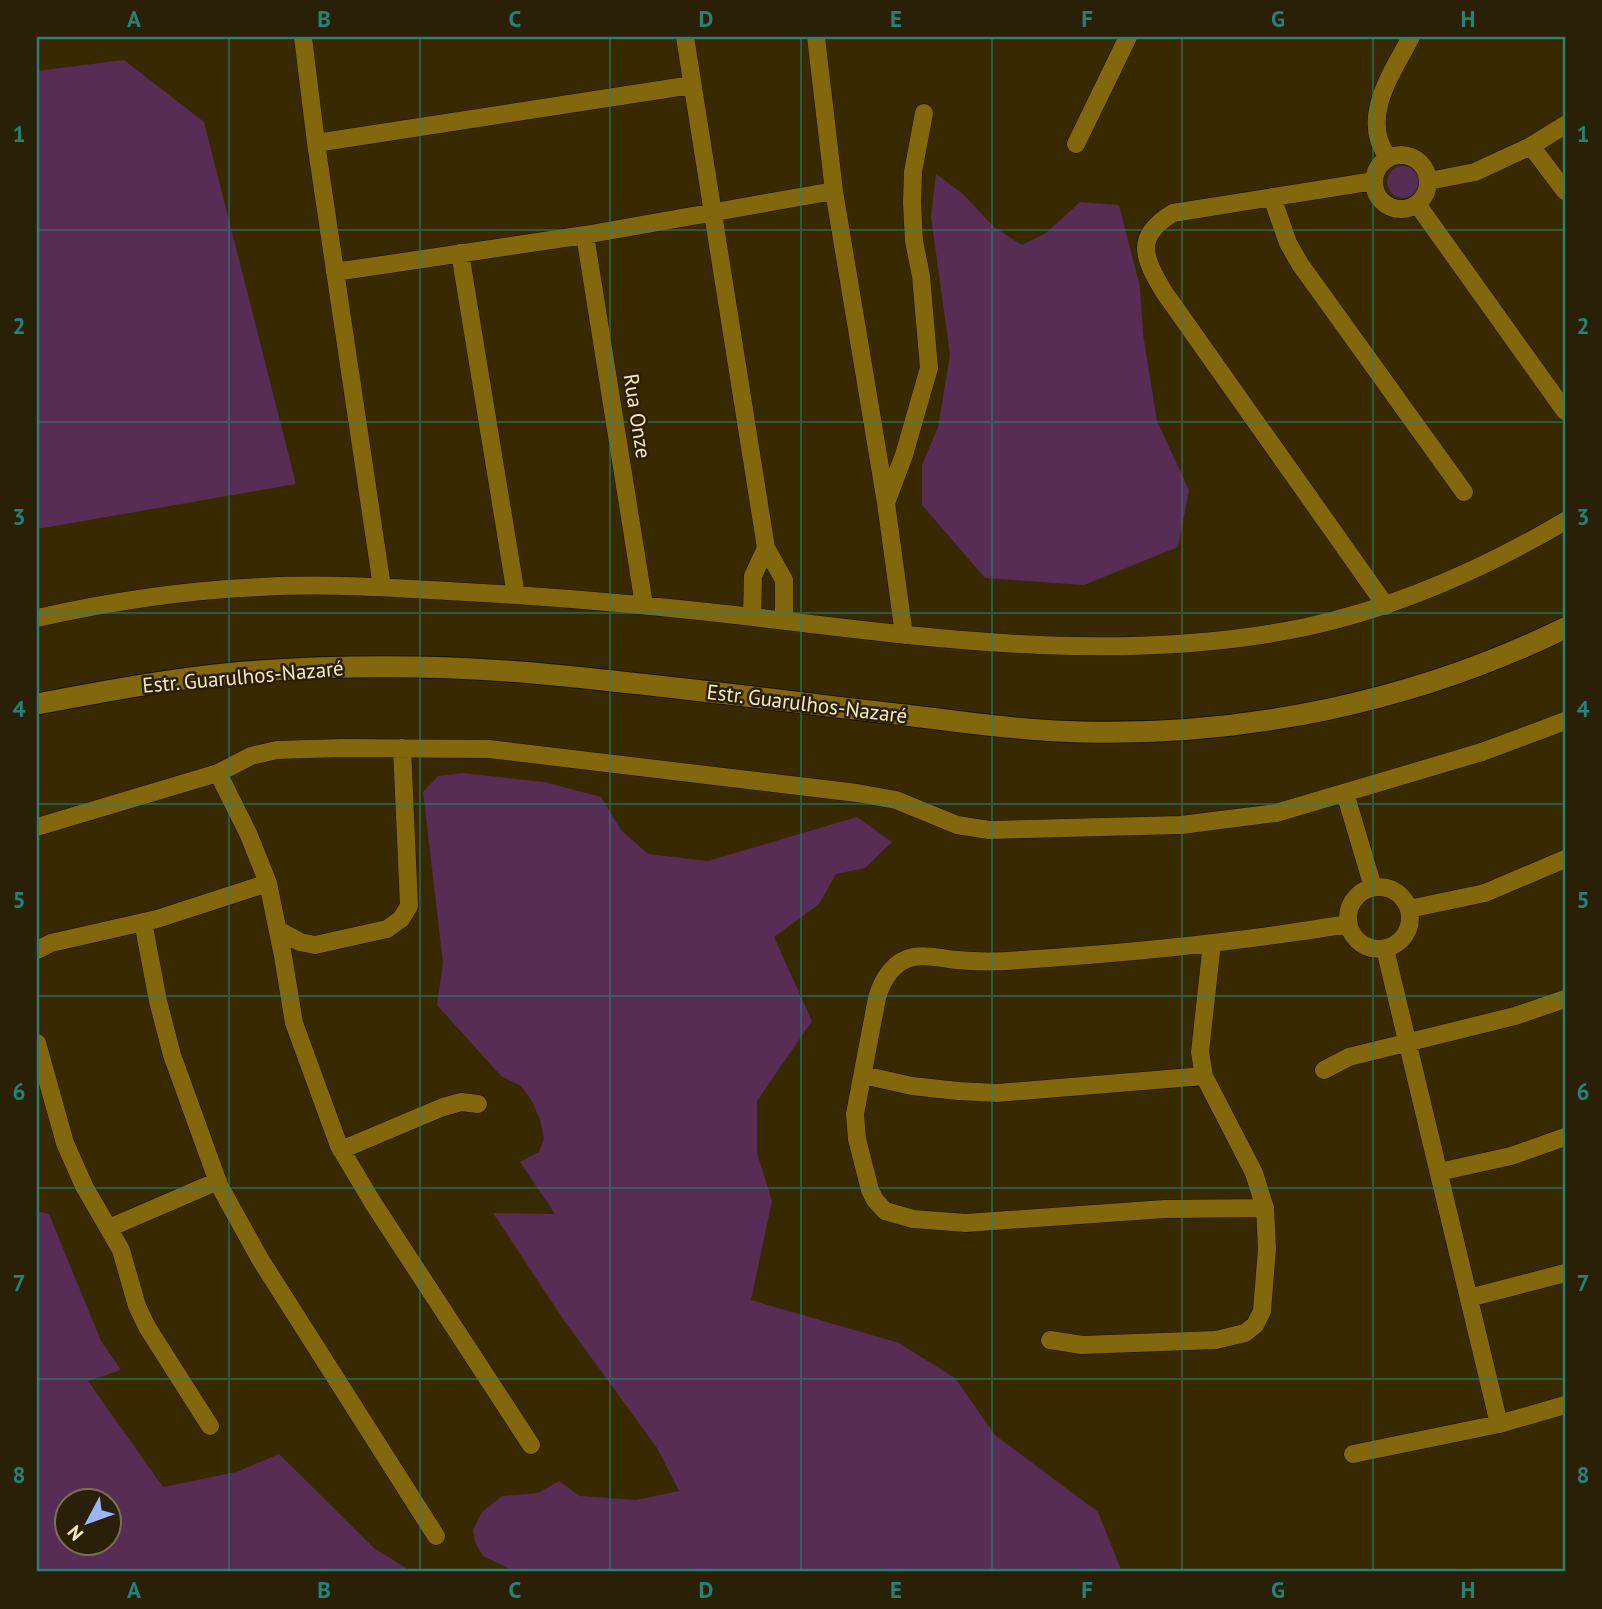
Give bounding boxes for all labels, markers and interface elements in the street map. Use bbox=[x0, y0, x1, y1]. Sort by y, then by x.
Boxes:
text: A bbox=[127, 4, 141, 33]
text: B bbox=[317, 4, 331, 33]
text: C bbox=[509, 4, 522, 33]
text: D bbox=[699, 4, 713, 33]
text: E bbox=[890, 4, 902, 33]
text: F bbox=[1081, 4, 1093, 33]
text: G bbox=[1271, 4, 1285, 33]
text: H bbox=[1461, 4, 1475, 33]
text: 1 bbox=[12, 119, 26, 148]
text: 1 bbox=[1576, 119, 1590, 148]
text: 2 bbox=[12, 311, 26, 340]
text: 2 bbox=[1576, 311, 1590, 340]
street label: Rua Onze bbox=[617, 372, 657, 460]
text: 3 bbox=[12, 502, 26, 531]
text: 3 bbox=[1576, 502, 1590, 531]
street label: Estr. Guarulhos-Nazaré bbox=[141, 654, 345, 699]
street label: Estr. Guarulhos-Nazaré bbox=[705, 678, 909, 729]
text: 4 bbox=[12, 694, 26, 723]
text: 4 bbox=[1576, 694, 1590, 723]
text: 5 bbox=[12, 885, 26, 914]
text: 5 bbox=[1576, 885, 1590, 914]
text: 6 bbox=[12, 1077, 26, 1106]
text: 6 bbox=[1576, 1077, 1590, 1106]
text: 7 bbox=[12, 1268, 26, 1297]
text: 7 bbox=[1576, 1268, 1590, 1297]
text: 8 bbox=[12, 1460, 26, 1489]
text: 8 bbox=[1576, 1460, 1590, 1489]
north arrow bbox=[52, 1486, 122, 1556]
text: N bbox=[62, 1521, 88, 1546]
text: A bbox=[127, 1575, 141, 1604]
text: B bbox=[317, 1575, 331, 1604]
text: C bbox=[509, 1575, 522, 1604]
text: D bbox=[699, 1575, 713, 1604]
text: E bbox=[890, 1575, 902, 1604]
text: F bbox=[1081, 1575, 1093, 1604]
text: G bbox=[1271, 1575, 1285, 1604]
text: H bbox=[1461, 1575, 1475, 1604]

